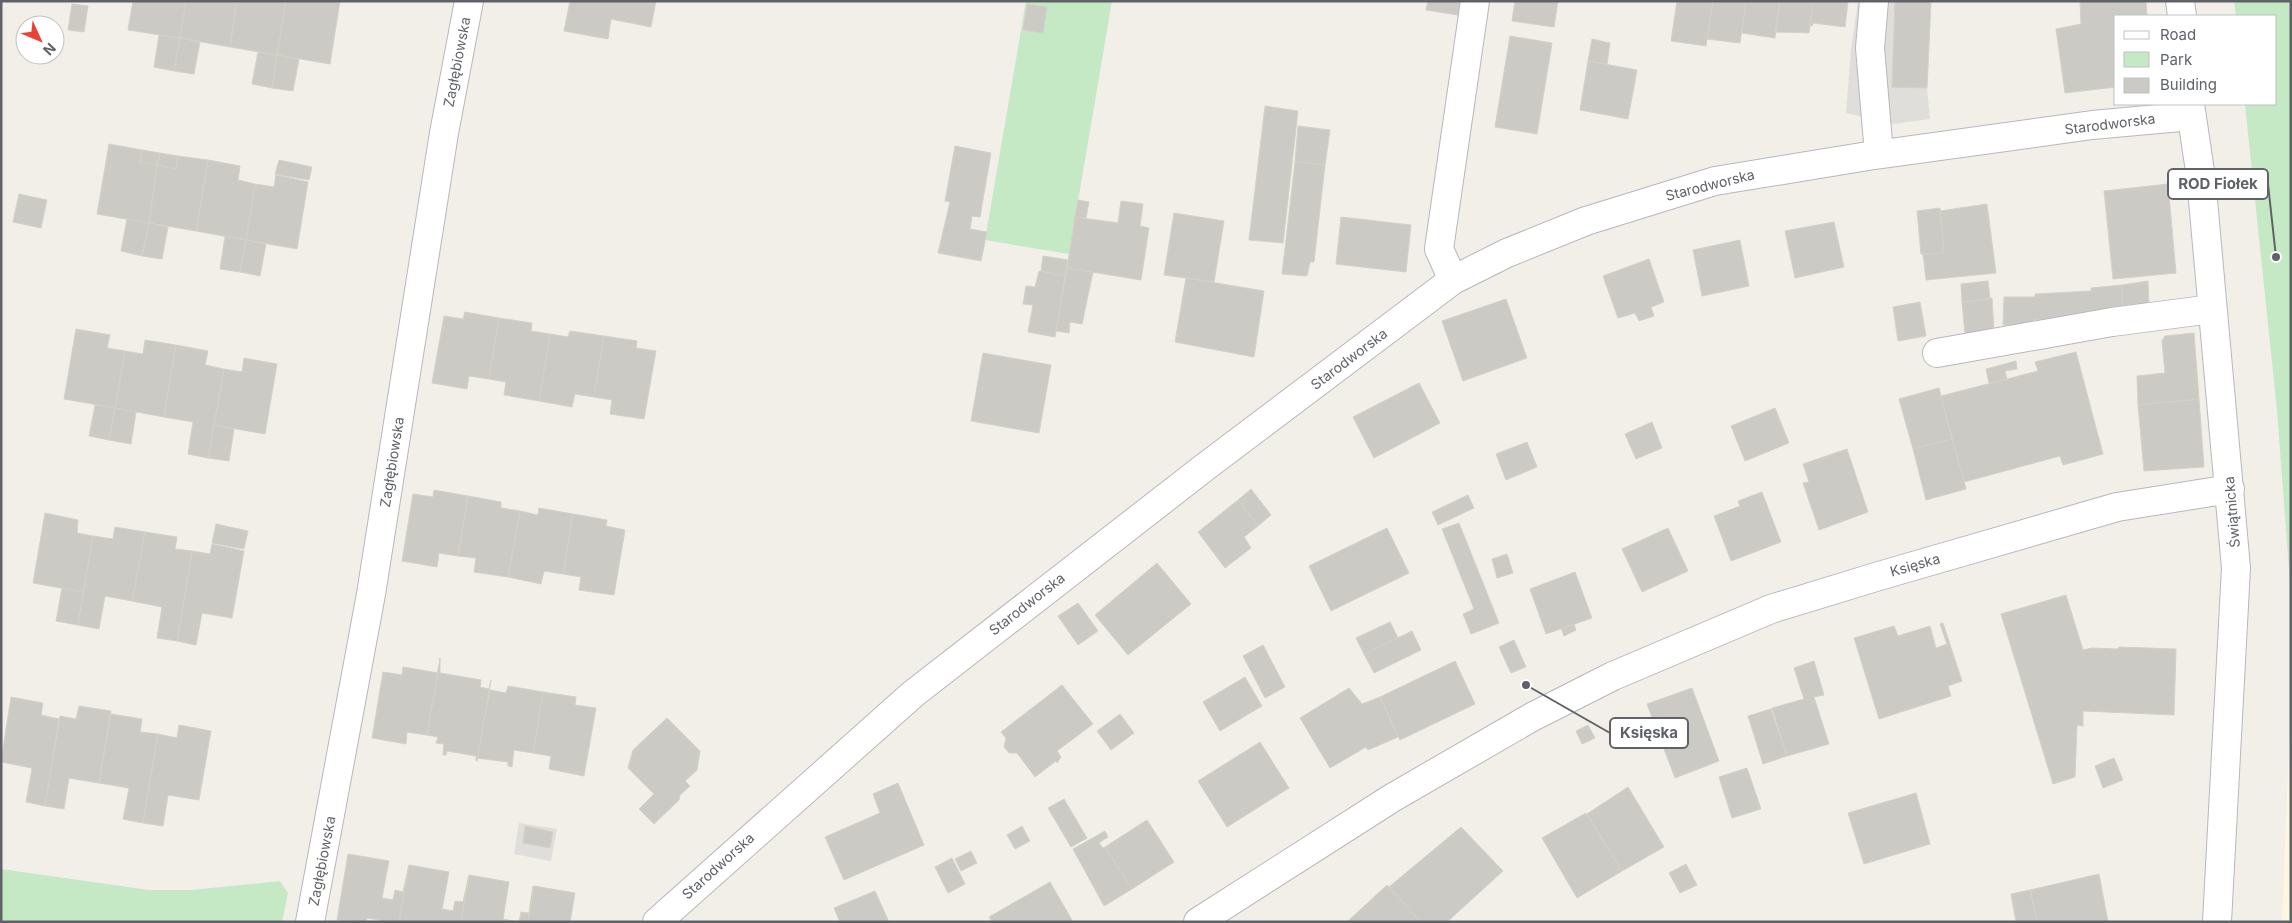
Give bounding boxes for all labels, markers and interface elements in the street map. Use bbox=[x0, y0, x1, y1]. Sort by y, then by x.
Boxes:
north arrow bbox=[15, 15, 65, 65]
street label: Zagłębiowska bbox=[439, 15, 474, 108]
legend bbox=[2114, 15, 2277, 105]
text: Road bbox=[2160, 25, 2196, 44]
text: N bbox=[40, 40, 60, 59]
text: Park bbox=[2160, 50, 2193, 69]
text: Building bbox=[2160, 75, 2217, 94]
street label: Starodworska bbox=[2064, 110, 2156, 138]
street label: Starodworska bbox=[1664, 165, 1756, 204]
callout: ROD Fiołek bbox=[2168, 169, 2268, 199]
text: ROD Fiołek bbox=[2178, 174, 2258, 193]
street label: Starodworska bbox=[1307, 324, 1390, 393]
street label: Zagłębiowska bbox=[376, 415, 407, 508]
street label: Świątnicka bbox=[2220, 476, 2243, 548]
street label: Księska bbox=[1888, 549, 1942, 580]
street label: Starodworska bbox=[985, 569, 1068, 638]
callout: Księska bbox=[1610, 718, 1688, 748]
text: Księska bbox=[1620, 723, 1678, 742]
street label: Zagłębiowska bbox=[304, 814, 339, 907]
street label: Starodworska bbox=[678, 829, 757, 902]

